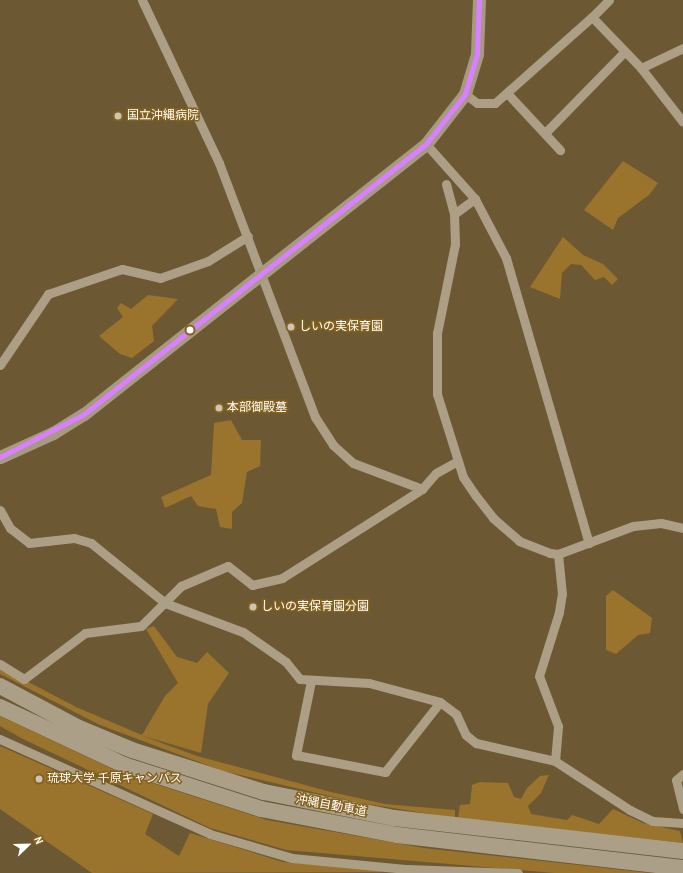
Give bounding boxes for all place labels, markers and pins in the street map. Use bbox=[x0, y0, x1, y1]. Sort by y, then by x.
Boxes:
place label: 国立沖縄病院 bbox=[127, 109, 199, 123]
marker: 国立沖縄病院 bbox=[112, 110, 124, 122]
place label: しいの実保育園 bbox=[299, 320, 383, 334]
marker: しいの実保育園 bbox=[286, 322, 296, 332]
unlabelled marker bbox=[185, 325, 195, 335]
place label: 本部御殿墓 bbox=[227, 401, 287, 415]
marker: 本部御殿墓 bbox=[214, 403, 224, 413]
place label: しいの実保育園分園 bbox=[261, 600, 369, 614]
marker: しいの実保育園分園 bbox=[248, 602, 258, 612]
place label: 琉球大学 千原キャンパス bbox=[47, 772, 182, 786]
marker: 琉球大学 千原キャンパス bbox=[34, 774, 44, 784]

